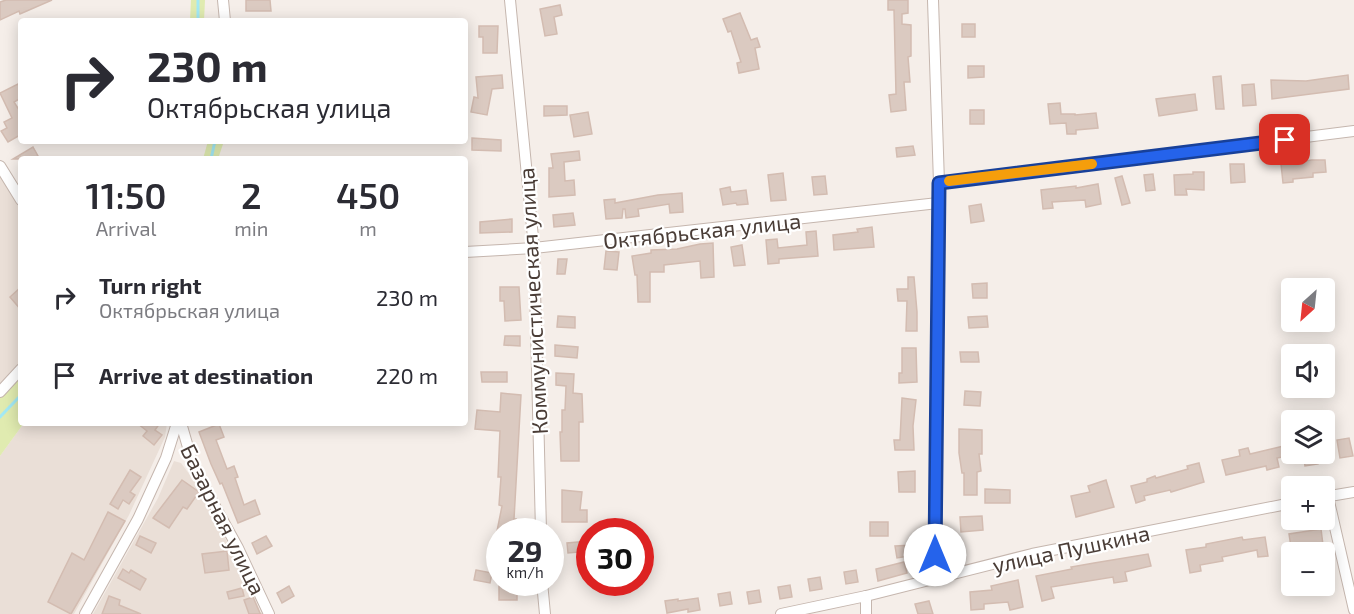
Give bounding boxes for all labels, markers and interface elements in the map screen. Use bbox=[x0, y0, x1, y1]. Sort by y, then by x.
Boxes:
text: 230 m bbox=[147, 40, 268, 90]
icon: right bbox=[48, 42, 126, 120]
text: Октябрьская улица bbox=[147, 91, 391, 123]
pin bbox=[1259, 114, 1310, 165]
icon: arrive bbox=[1268, 123, 1301, 156]
street label: Коммунистическая улица bbox=[512, 167, 553, 435]
text: 11:50 bbox=[86, 173, 167, 216]
text: 2 bbox=[241, 173, 262, 216]
text: 450 bbox=[336, 173, 400, 216]
street label: Октябрьская улица bbox=[602, 207, 802, 254]
text: Arrival bbox=[96, 216, 157, 240]
text: min bbox=[234, 216, 268, 240]
text: m bbox=[359, 216, 377, 240]
text: Turn right bbox=[99, 272, 201, 298]
north arrow bbox=[1281, 278, 1335, 332]
map controls bbox=[1281, 278, 1335, 596]
icon: right bbox=[48, 281, 81, 314]
text: 230 m bbox=[376, 284, 438, 310]
text: Октябрьская улица bbox=[99, 298, 280, 322]
button: sound bbox=[1281, 344, 1335, 398]
icon: arrive bbox=[48, 359, 81, 392]
text: Arrive at destination bbox=[99, 362, 313, 388]
text: 220 m bbox=[376, 362, 438, 388]
button: layers bbox=[1281, 410, 1335, 464]
street label: Базарная улица bbox=[175, 439, 272, 599]
button: + bbox=[1281, 476, 1335, 530]
speed limit sign: 30 bbox=[576, 518, 654, 596]
street label: улица Пушкина bbox=[990, 519, 1152, 578]
position arrow bbox=[903, 523, 967, 587]
text: 29 bbox=[507, 532, 543, 568]
button: − bbox=[1281, 542, 1335, 596]
text: km/h bbox=[506, 563, 544, 581]

